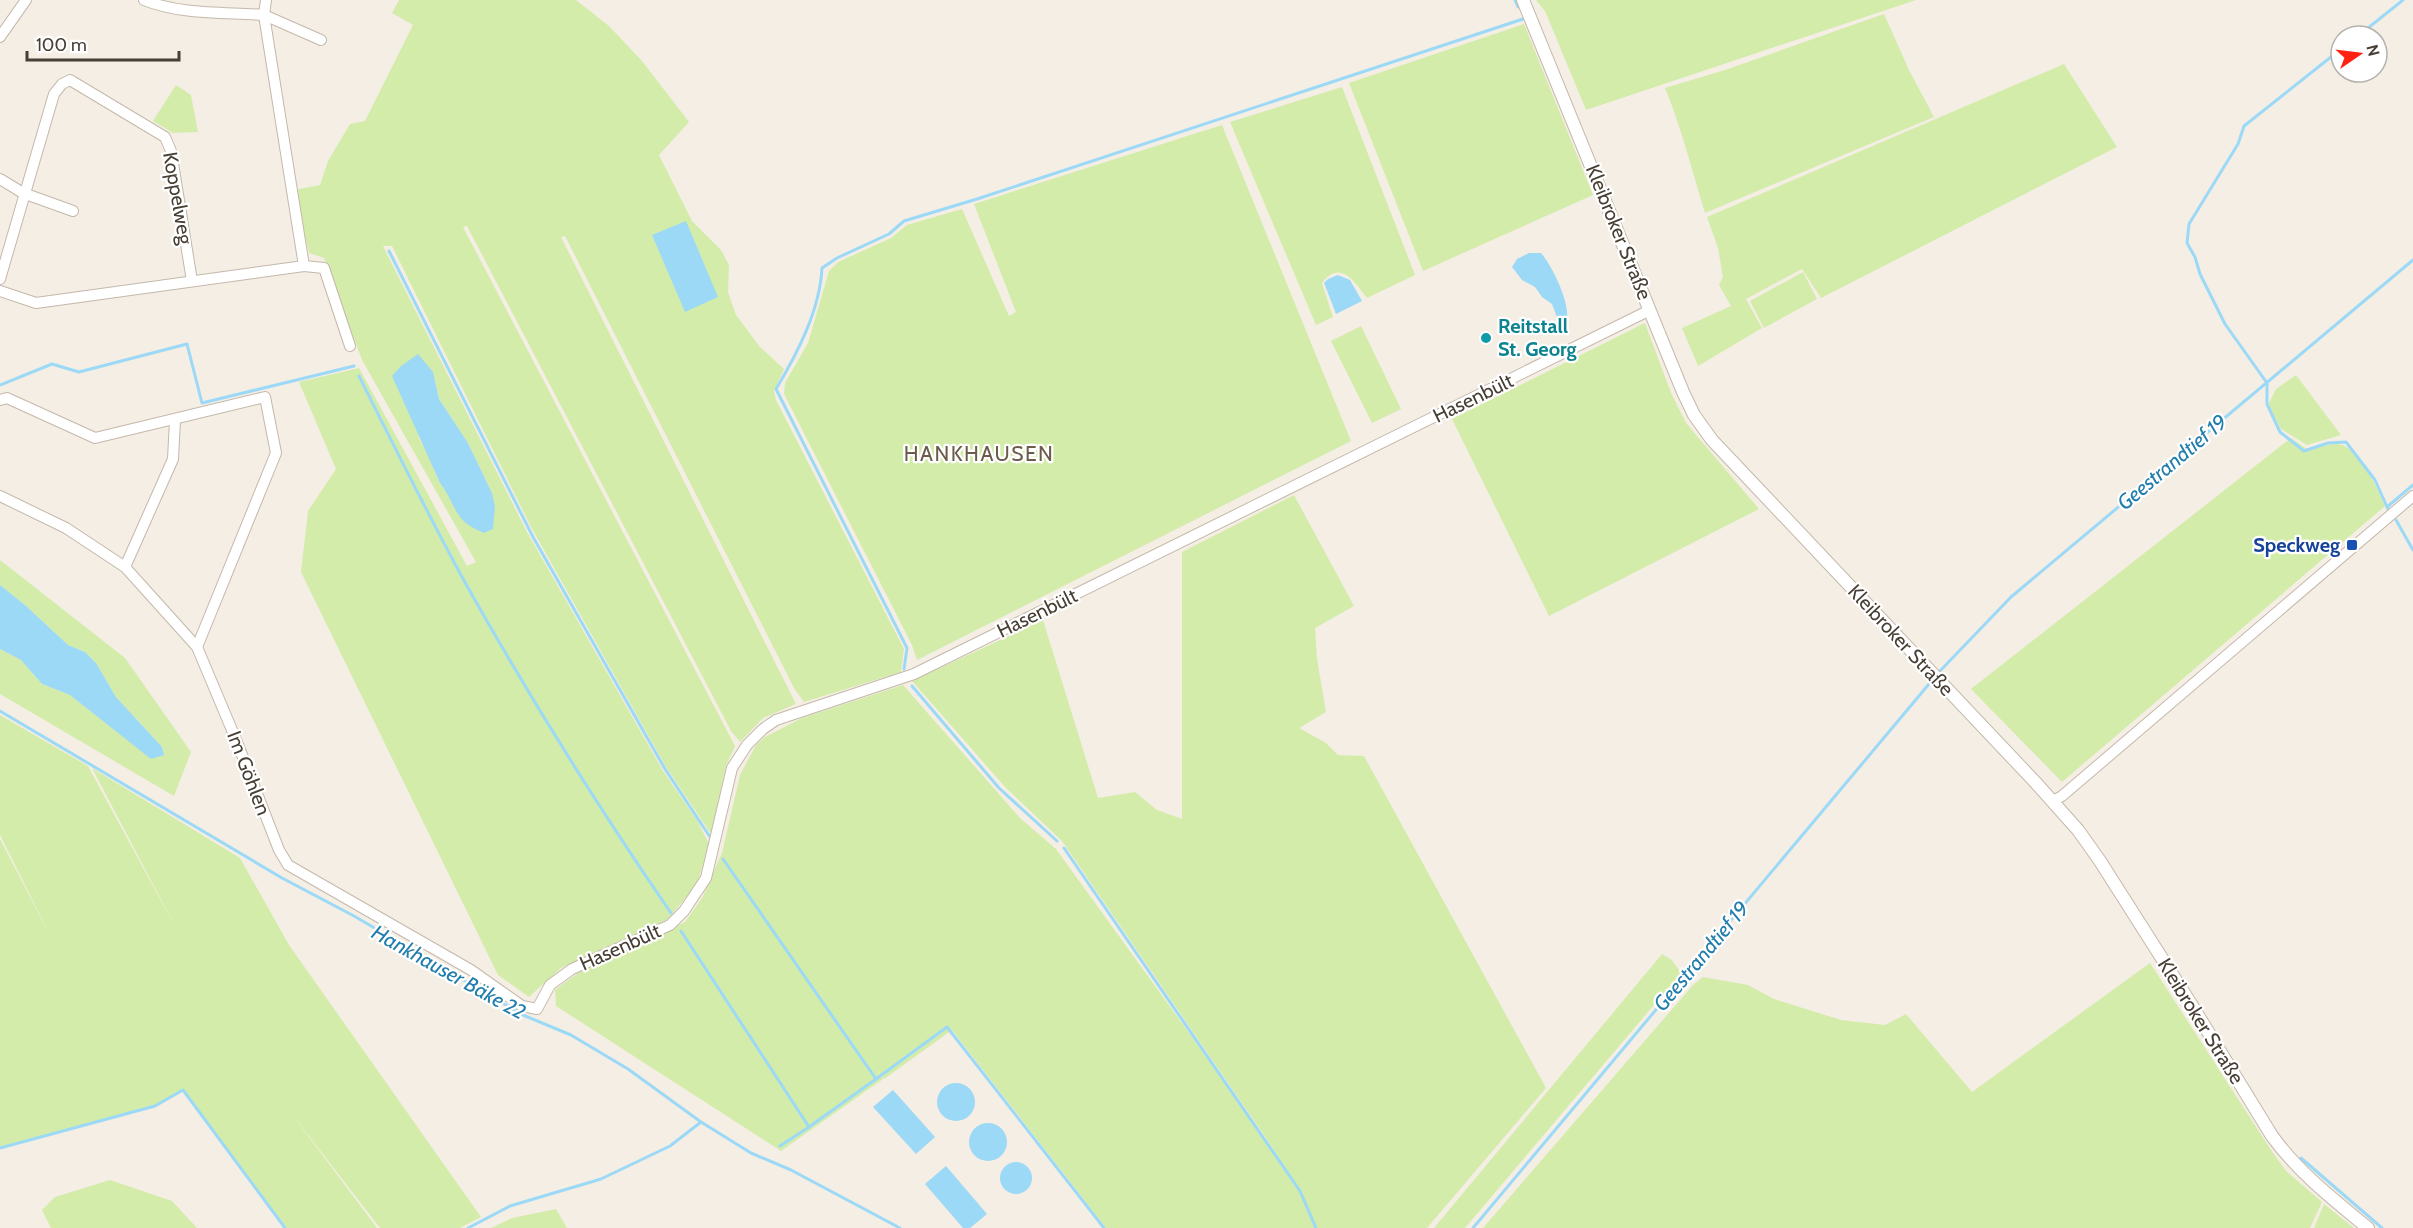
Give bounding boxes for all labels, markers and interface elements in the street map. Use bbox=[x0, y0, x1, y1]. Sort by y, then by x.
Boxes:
scale bar bbox=[27, 24, 178, 62]
north arrow bbox=[2329, 24, 2389, 84]
text: 100 m bbox=[36, 34, 87, 56]
text: N bbox=[2362, 43, 2384, 58]
street label: Koppelweg bbox=[158, 150, 198, 247]
street label: Kleibroker Straße bbox=[1581, 161, 1657, 303]
place label: Reitstall St. Georg bbox=[1498, 314, 1577, 361]
marker: Reitstall St. Georg bbox=[1479, 331, 1493, 345]
street label: Hasenbült bbox=[1429, 368, 1517, 428]
water label: Geestrandtief 19 bbox=[2112, 409, 2232, 515]
district label: HANKHAUSEN bbox=[904, 441, 1054, 466]
place label: Speckweg bbox=[2253, 533, 2340, 557]
marker: Speckweg bbox=[2345, 538, 2359, 552]
street label: Kleibroker Straße bbox=[1843, 579, 1959, 701]
street label: Hasenbült bbox=[993, 583, 1081, 643]
street label: Im Göhlen bbox=[222, 728, 276, 818]
water label: Geestrandtief 19 bbox=[1648, 896, 1754, 1016]
street label: Hasenbült bbox=[576, 918, 664, 975]
water label: Hankhauser Bäke 22 bbox=[368, 919, 530, 1025]
street label: Kleibroker Straße bbox=[2153, 954, 2249, 1088]

